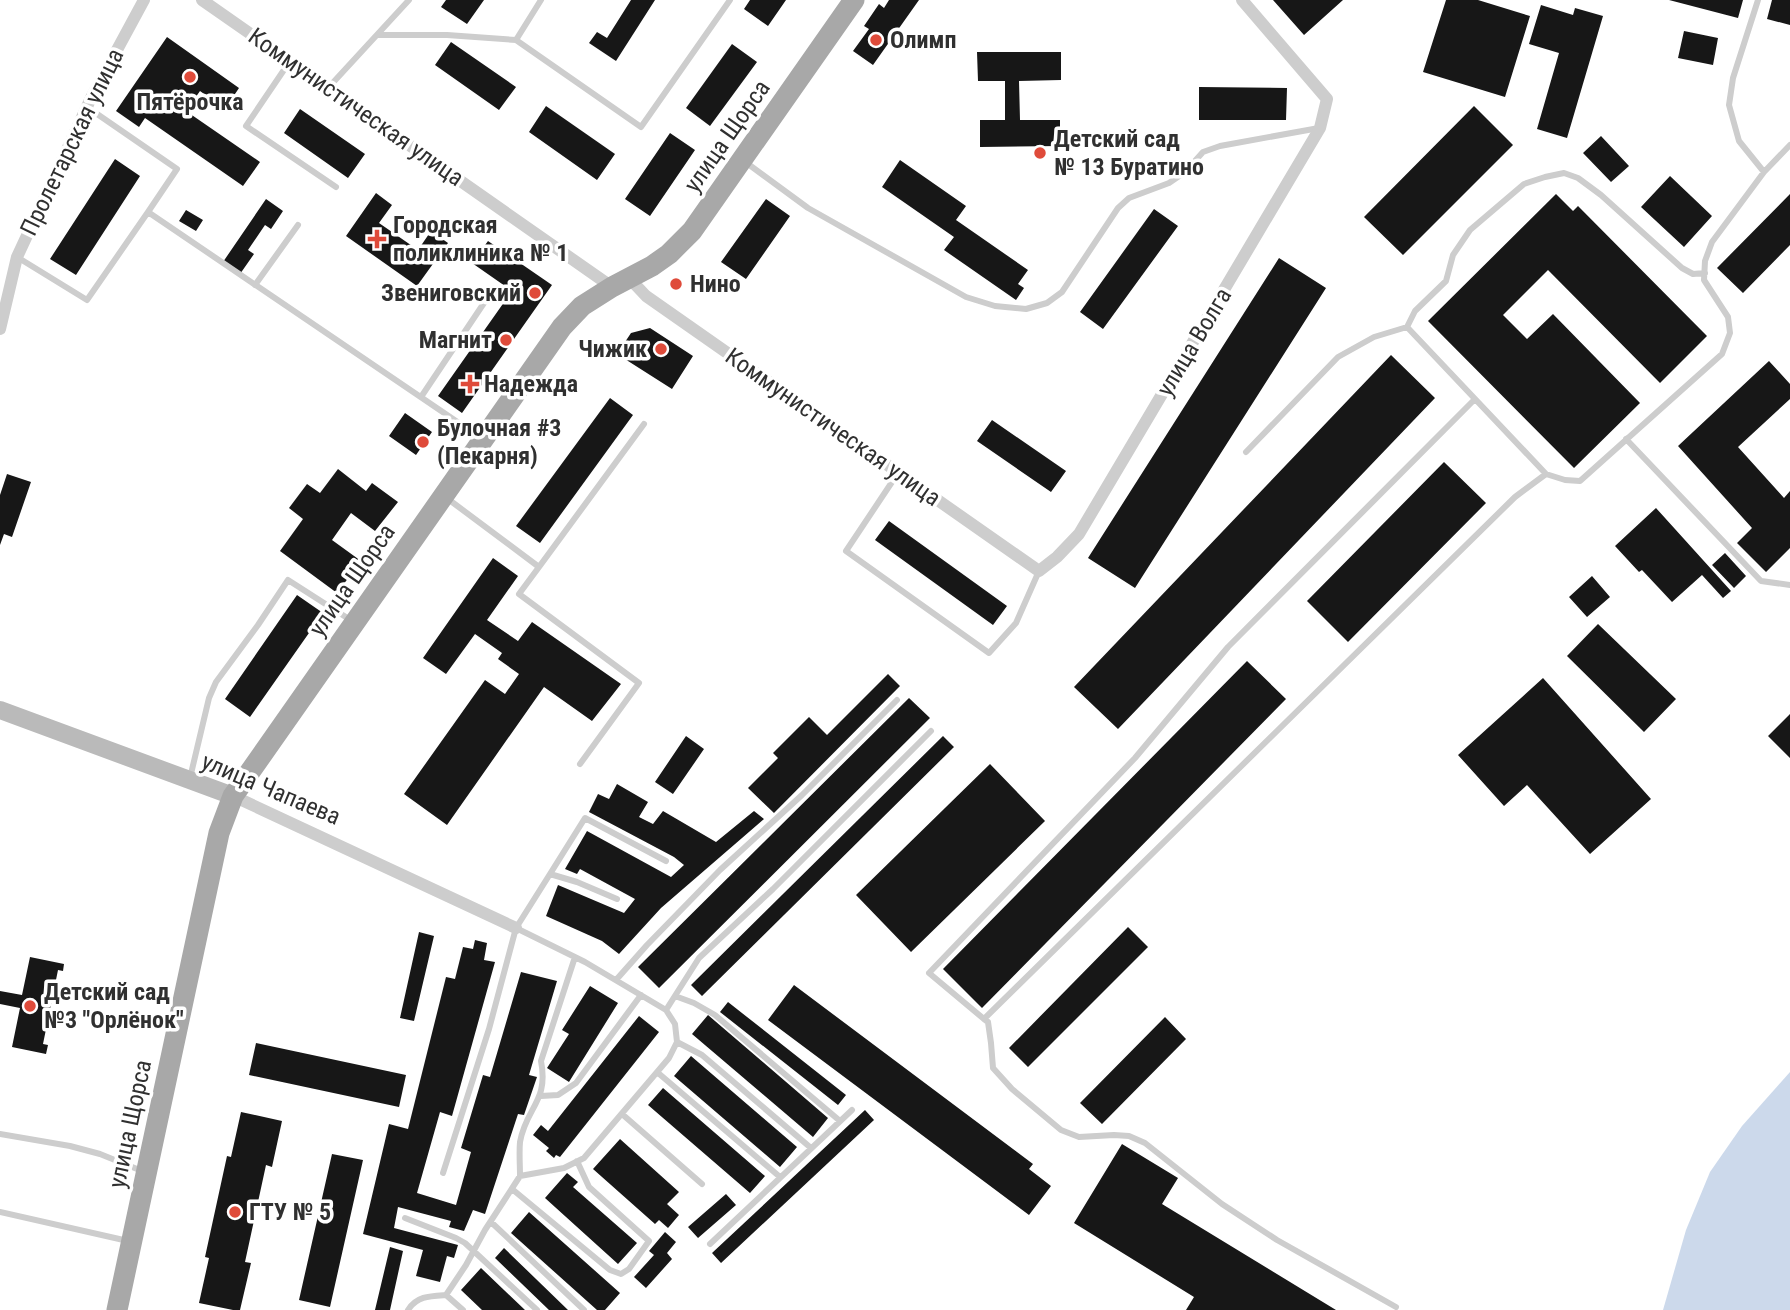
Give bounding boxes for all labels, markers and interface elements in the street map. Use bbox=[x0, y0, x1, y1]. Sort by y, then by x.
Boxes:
street label: Коммунистическая улица bbox=[243, 22, 469, 192]
place label: Олимп bbox=[890, 26, 956, 54]
marker: Олимп bbox=[868, 32, 884, 48]
street label: Пролетарская улица bbox=[15, 44, 129, 240]
marker: Пятёрочка bbox=[182, 69, 198, 85]
street label: улица Щорса bbox=[678, 75, 776, 197]
place label: Пятёрочка bbox=[136, 88, 244, 116]
place label: Детский сад № 13 Буратино bbox=[1054, 125, 1204, 181]
marker: Детский сад № 13 Буратино bbox=[1032, 145, 1048, 161]
place label: Городская поликлиника № 1 bbox=[393, 211, 568, 267]
marker: Городская поликлиника № 1 bbox=[367, 229, 387, 249]
place label: Нино bbox=[690, 270, 741, 298]
marker: Нино bbox=[668, 276, 684, 292]
place label: Звениговский bbox=[381, 279, 521, 307]
street label: улица Волга bbox=[1151, 283, 1237, 401]
marker: Звениговский bbox=[527, 285, 543, 301]
place label: Магнит bbox=[419, 326, 492, 354]
marker: Магнит bbox=[498, 332, 514, 348]
place label: Чижик bbox=[578, 335, 647, 363]
marker: Чижик bbox=[653, 341, 669, 357]
street label: Коммунистическая улица bbox=[720, 342, 946, 512]
place label: Надежда bbox=[484, 370, 578, 398]
marker: Надежда bbox=[462, 376, 478, 392]
place label: Булочная #3 (Пекарня) bbox=[437, 414, 561, 470]
marker: Булочная #3 (Пекарня) bbox=[415, 434, 431, 450]
street label: улица Щорса bbox=[303, 519, 401, 641]
street label: улица Чапаева bbox=[197, 747, 345, 831]
place label: Детский сад №3 "Орлёнок" bbox=[44, 978, 184, 1034]
marker: Детский сад №3 "Орлёнок" bbox=[22, 998, 38, 1014]
street label: улица Щорса bbox=[103, 1057, 157, 1191]
place label: ГТУ № 5 bbox=[249, 1198, 331, 1226]
marker: ГТУ № 5 bbox=[227, 1204, 243, 1220]

